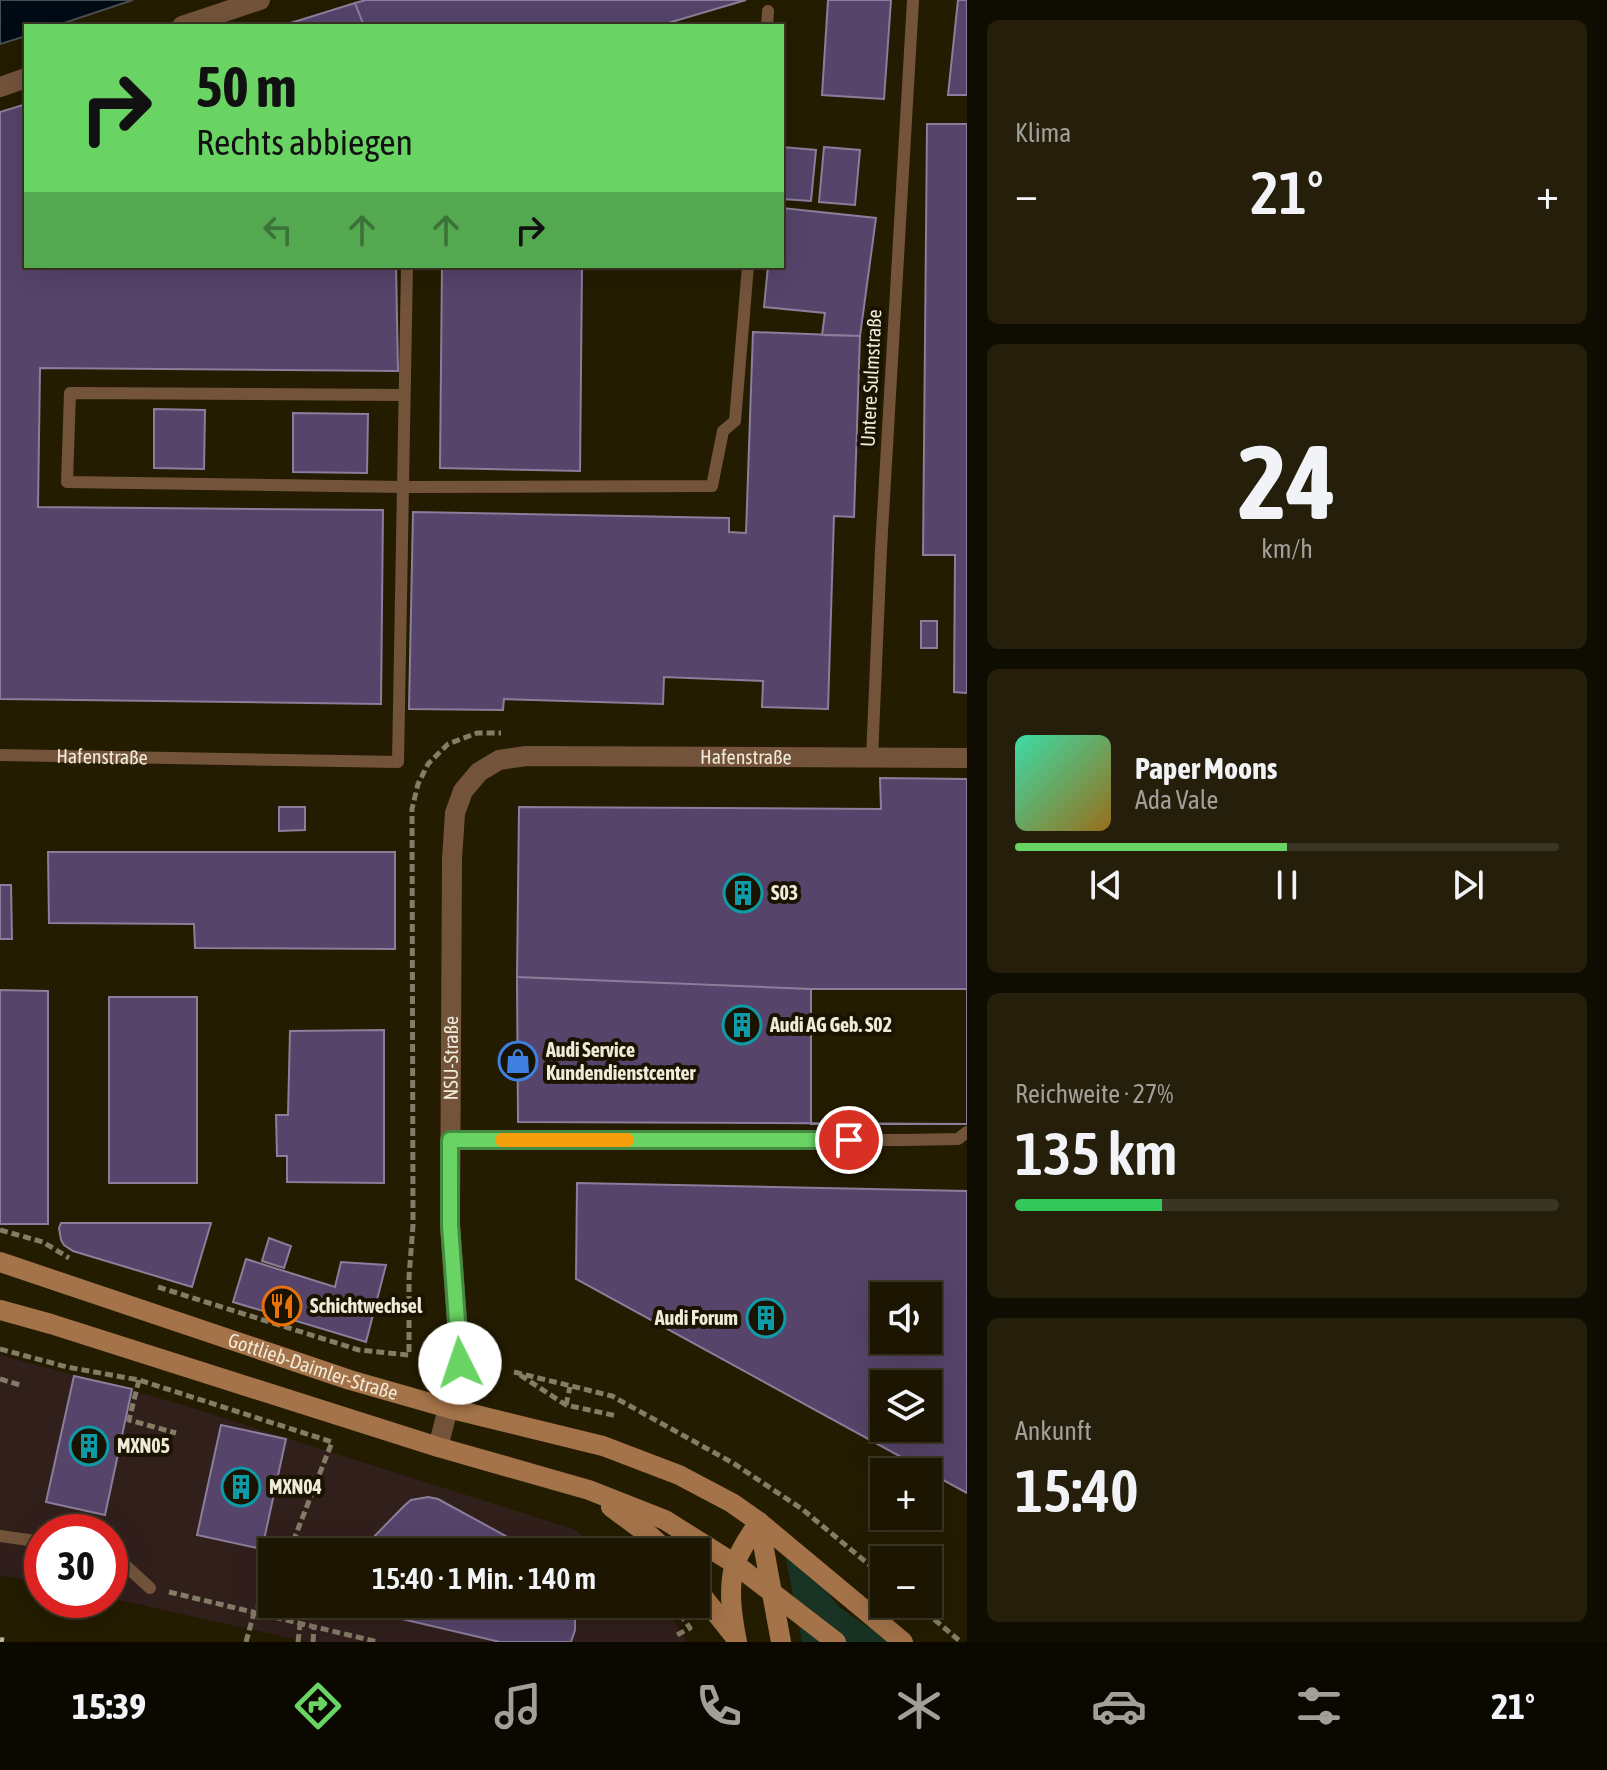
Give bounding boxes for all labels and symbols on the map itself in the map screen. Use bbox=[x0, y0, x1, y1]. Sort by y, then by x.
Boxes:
street label: Untere Sulmstraße bbox=[855, 309, 886, 447]
street label: Hafenstraße bbox=[56, 744, 148, 769]
street label: Hafenstraße bbox=[700, 745, 792, 768]
building icon: S03 bbox=[722, 872, 764, 914]
place label: S03 bbox=[771, 881, 798, 904]
building icon: Audi AG Geb. S02 bbox=[721, 1004, 763, 1046]
place label: Audi AG Geb. S02 bbox=[769, 1013, 892, 1036]
street label: NSU-Straße bbox=[439, 1016, 462, 1101]
place label: Audi Service Kundendienstcenter bbox=[545, 1038, 697, 1084]
shop icon: Audi Service Kundendienstcenter bbox=[497, 1040, 539, 1082]
pin bbox=[815, 1106, 883, 1174]
restaurant icon: Schichtwechsel bbox=[261, 1285, 303, 1327]
place label: Schichtwechsel bbox=[310, 1294, 423, 1317]
building icon: Audi Forum bbox=[745, 1297, 787, 1339]
place label: Audi Forum bbox=[654, 1306, 738, 1329]
position arrow bbox=[418, 1321, 502, 1405]
street label: Gottlieb-Daimler-Straße bbox=[225, 1328, 401, 1404]
building icon: MXN05 bbox=[68, 1425, 110, 1467]
place label: MXN05 bbox=[117, 1434, 170, 1457]
building icon: MXN04 bbox=[220, 1466, 262, 1508]
place label: MXN04 bbox=[269, 1475, 322, 1498]
speed limit sign: 30 bbox=[24, 1514, 128, 1618]

